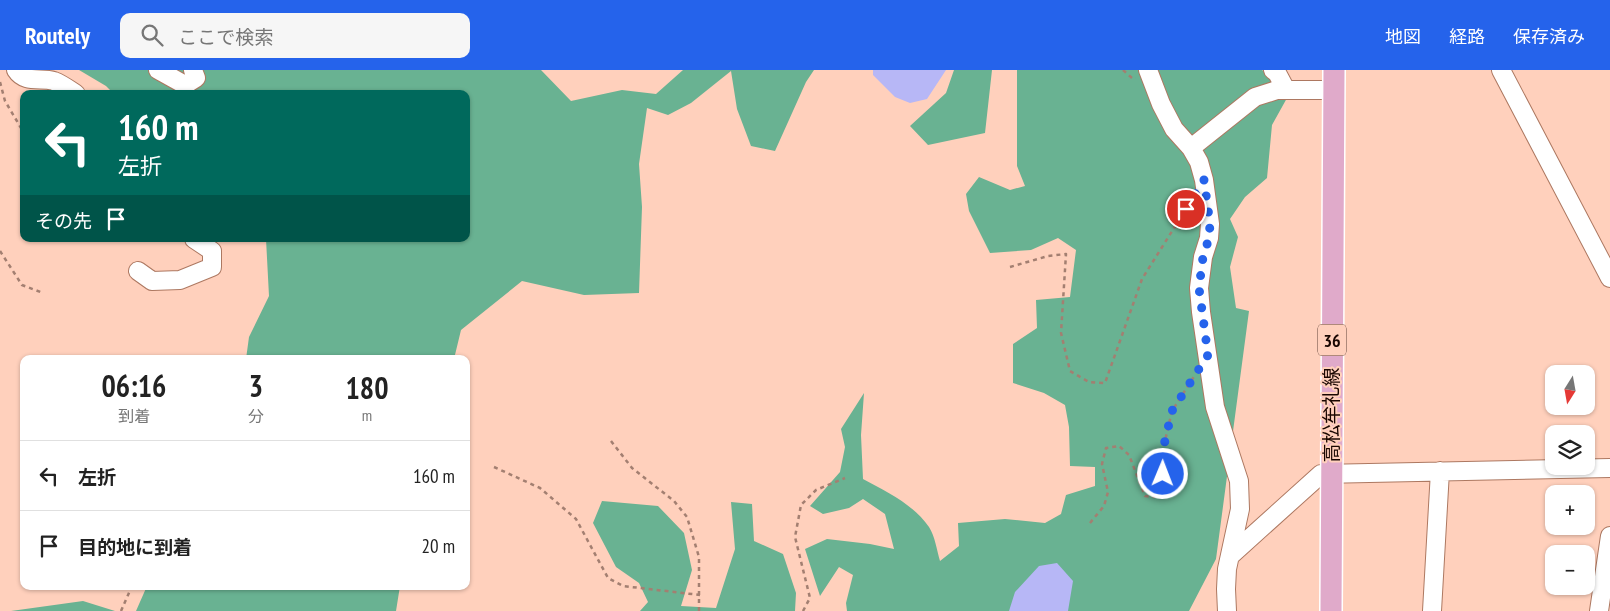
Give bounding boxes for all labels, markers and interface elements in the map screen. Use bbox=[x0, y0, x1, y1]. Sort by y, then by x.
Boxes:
search box bbox=[120, 13, 470, 58]
text: Routely bbox=[25, 20, 90, 51]
icon: search bbox=[138, 21, 166, 49]
text: ここで検索 bbox=[178, 25, 273, 49]
text: 地図 bbox=[1385, 25, 1421, 48]
text: 経路 bbox=[1449, 25, 1485, 48]
text: 保存済み bbox=[1513, 25, 1585, 48]
text: 160 m bbox=[118, 104, 199, 150]
icon: left bbox=[35, 110, 100, 175]
text: 左折 bbox=[118, 152, 162, 180]
pin bbox=[1165, 188, 1207, 230]
icon: arrive bbox=[1172, 195, 1200, 223]
icon: arrive bbox=[102, 205, 130, 233]
text: その先 bbox=[35, 209, 92, 233]
road number: 36 bbox=[1318, 324, 1346, 356]
north arrow bbox=[1545, 365, 1595, 415]
map controls bbox=[1545, 365, 1595, 595]
text: 06:16 bbox=[102, 366, 166, 405]
text: 3 bbox=[249, 366, 263, 405]
street label: 高松牟礼線 bbox=[1319, 367, 1343, 463]
text: 180 bbox=[345, 368, 388, 407]
text: m bbox=[362, 405, 372, 425]
text: 到着 bbox=[118, 406, 150, 426]
text: 分 bbox=[248, 406, 264, 426]
button: layers bbox=[1545, 425, 1595, 475]
position arrow bbox=[1136, 447, 1188, 499]
icon: left bbox=[35, 462, 63, 490]
text: 160 m bbox=[413, 464, 455, 488]
text: 左折 bbox=[78, 465, 116, 489]
button: + bbox=[1545, 485, 1595, 535]
icon: arrive bbox=[35, 532, 63, 560]
text: 20 m bbox=[422, 534, 455, 558]
text: 目的地に到着 bbox=[78, 535, 192, 559]
button: − bbox=[1545, 545, 1595, 595]

